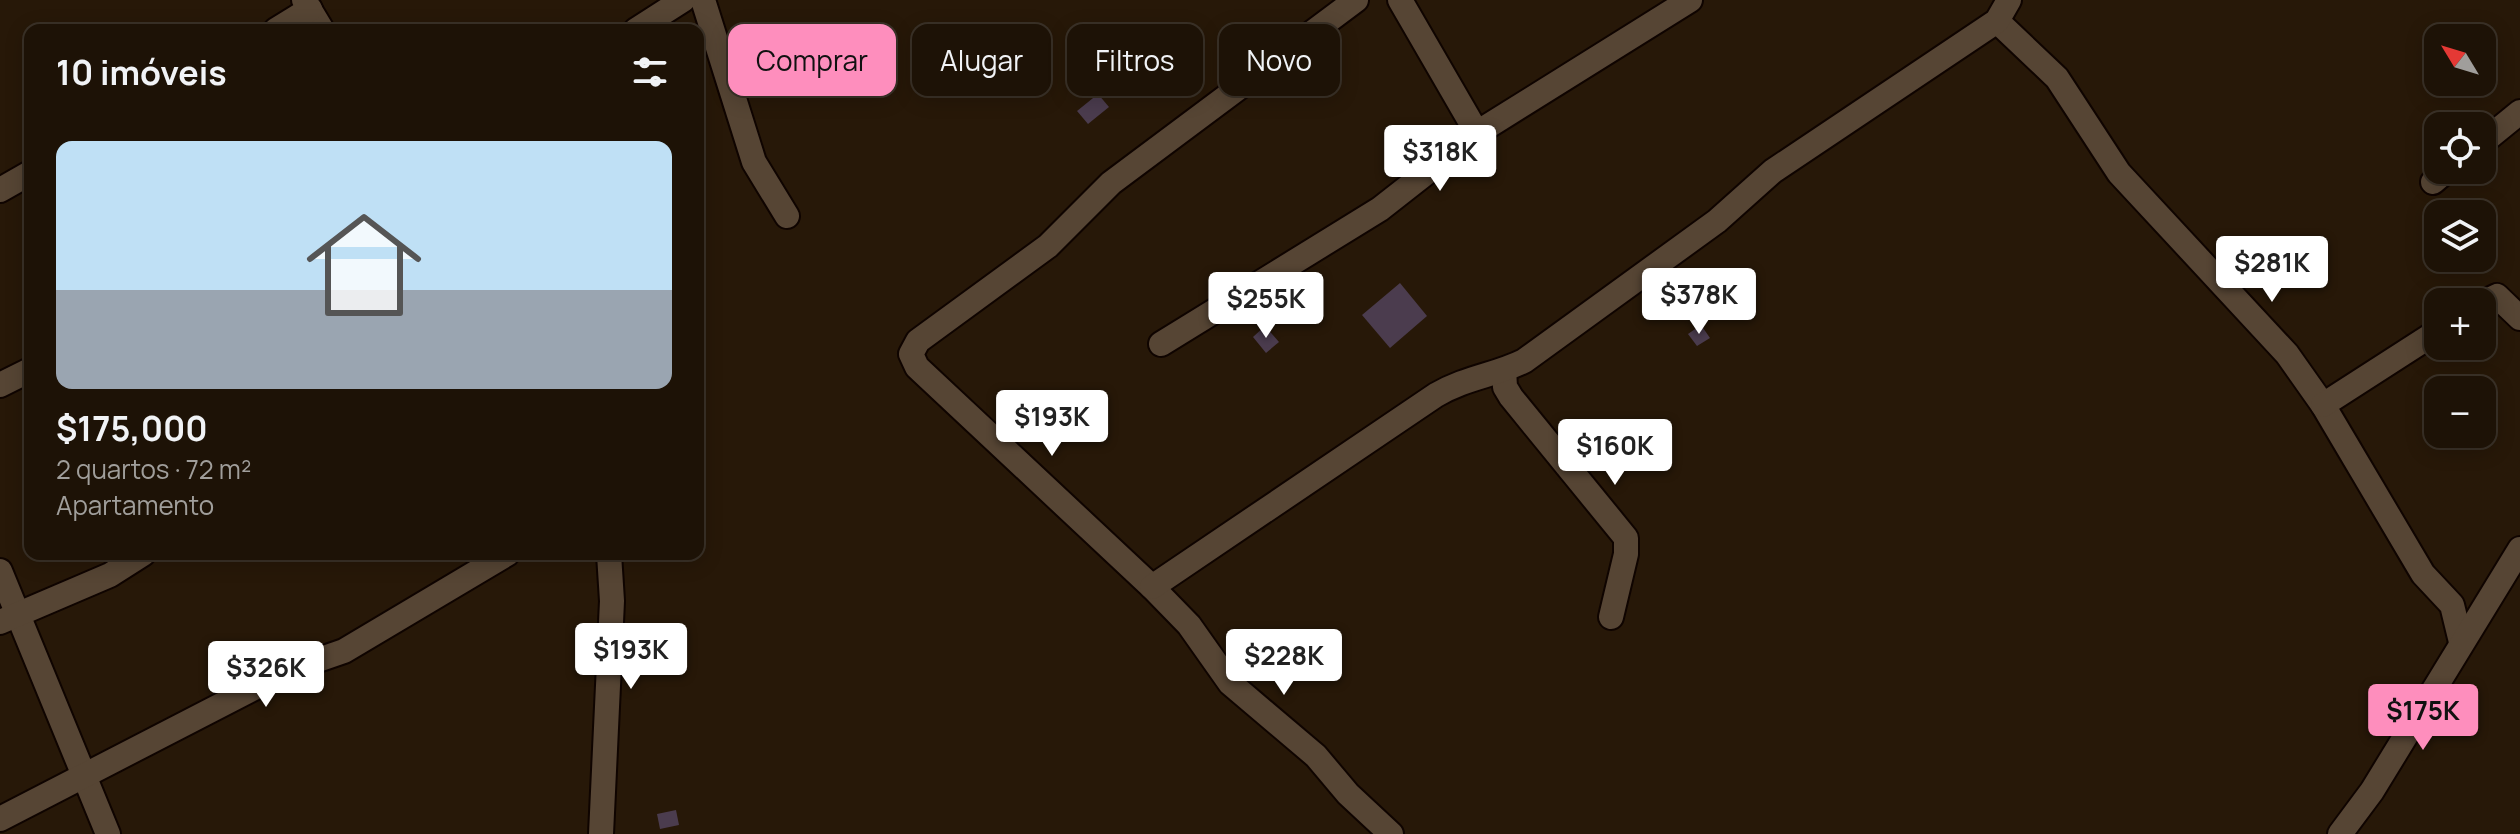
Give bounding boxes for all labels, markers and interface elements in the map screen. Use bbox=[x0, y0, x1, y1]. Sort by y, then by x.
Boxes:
chip: Comprar bbox=[728, 24, 896, 96]
chip: Alugar bbox=[912, 24, 1051, 96]
chip: Filtros bbox=[1067, 24, 1203, 96]
chip: Novo bbox=[1219, 24, 1340, 96]
north arrow bbox=[2424, 24, 2496, 96]
map controls bbox=[2424, 24, 2496, 448]
text: 10 imóveis bbox=[56, 49, 227, 95]
icon: filters bbox=[628, 50, 672, 94]
button: locate bbox=[2424, 112, 2496, 184]
pin: $318K bbox=[1384, 125, 1496, 193]
text: $318K bbox=[1402, 133, 1478, 169]
icon: home bbox=[292, 193, 436, 337]
button: layers bbox=[2424, 200, 2496, 272]
pin: $281K bbox=[2216, 236, 2328, 304]
text: $281K bbox=[2234, 244, 2310, 280]
pin: $378K bbox=[1643, 268, 1755, 336]
pin: $255K bbox=[1210, 272, 1322, 340]
text: $378K bbox=[1660, 276, 1738, 312]
text: $255K bbox=[1226, 280, 1306, 316]
button: + bbox=[2424, 288, 2496, 360]
button: − bbox=[2424, 376, 2496, 448]
pin: $193K bbox=[996, 390, 1108, 458]
text: $193K bbox=[1014, 398, 1090, 434]
text: $175,000 bbox=[56, 405, 208, 451]
pin: $160K bbox=[1559, 419, 1671, 487]
text: $160K bbox=[1576, 427, 1654, 463]
text: 2 quartos · 72 m² bbox=[56, 451, 251, 487]
text: Apartamento bbox=[56, 487, 214, 523]
pin: $193K bbox=[575, 623, 687, 691]
pin: $228K bbox=[1228, 629, 1340, 697]
text: $193K bbox=[593, 631, 669, 667]
text: $228K bbox=[1244, 637, 1324, 673]
pin: $326K bbox=[210, 641, 322, 709]
text: $326K bbox=[226, 649, 306, 685]
pin: $175K bbox=[2367, 684, 2479, 752]
text: $175K bbox=[2386, 692, 2460, 728]

